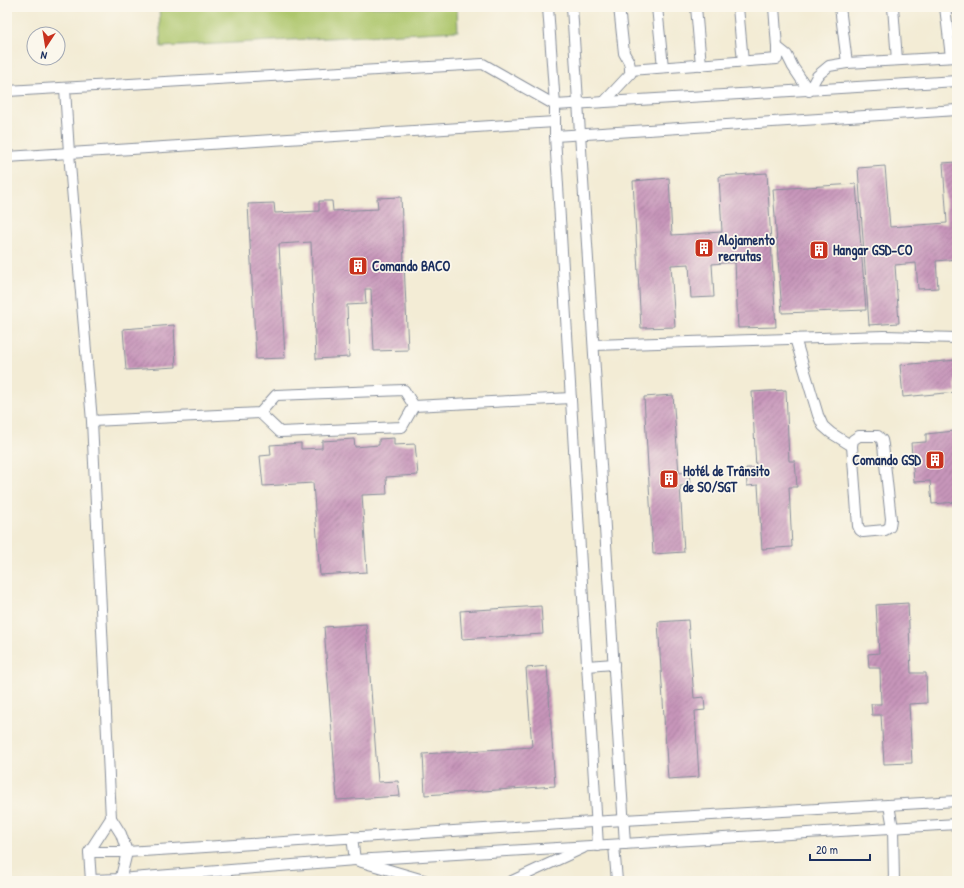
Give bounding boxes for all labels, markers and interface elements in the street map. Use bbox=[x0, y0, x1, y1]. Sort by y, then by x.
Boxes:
north arrow bbox=[26, 26, 66, 66]
text: N bbox=[39, 48, 48, 63]
place label: Alojamento recrutas bbox=[718, 230, 775, 265]
building icon: Alojamento recrutas bbox=[693, 237, 715, 259]
building icon: Hangar GSD-CO bbox=[808, 239, 830, 261]
place label: Hangar GSD-CO bbox=[833, 240, 913, 261]
building icon: Comando BACO bbox=[347, 255, 369, 277]
place label: Comando BACO bbox=[372, 256, 451, 275]
building icon: Comando GSD bbox=[924, 449, 946, 471]
place label: Comando GSD bbox=[852, 450, 921, 469]
place label: Hotél de Trânsito de SO/SGT bbox=[683, 461, 770, 496]
building icon: Hotél de Trânsito de SO/SGT bbox=[658, 468, 680, 490]
scale bar bbox=[810, 836, 870, 862]
text: 20 m bbox=[816, 841, 838, 858]

